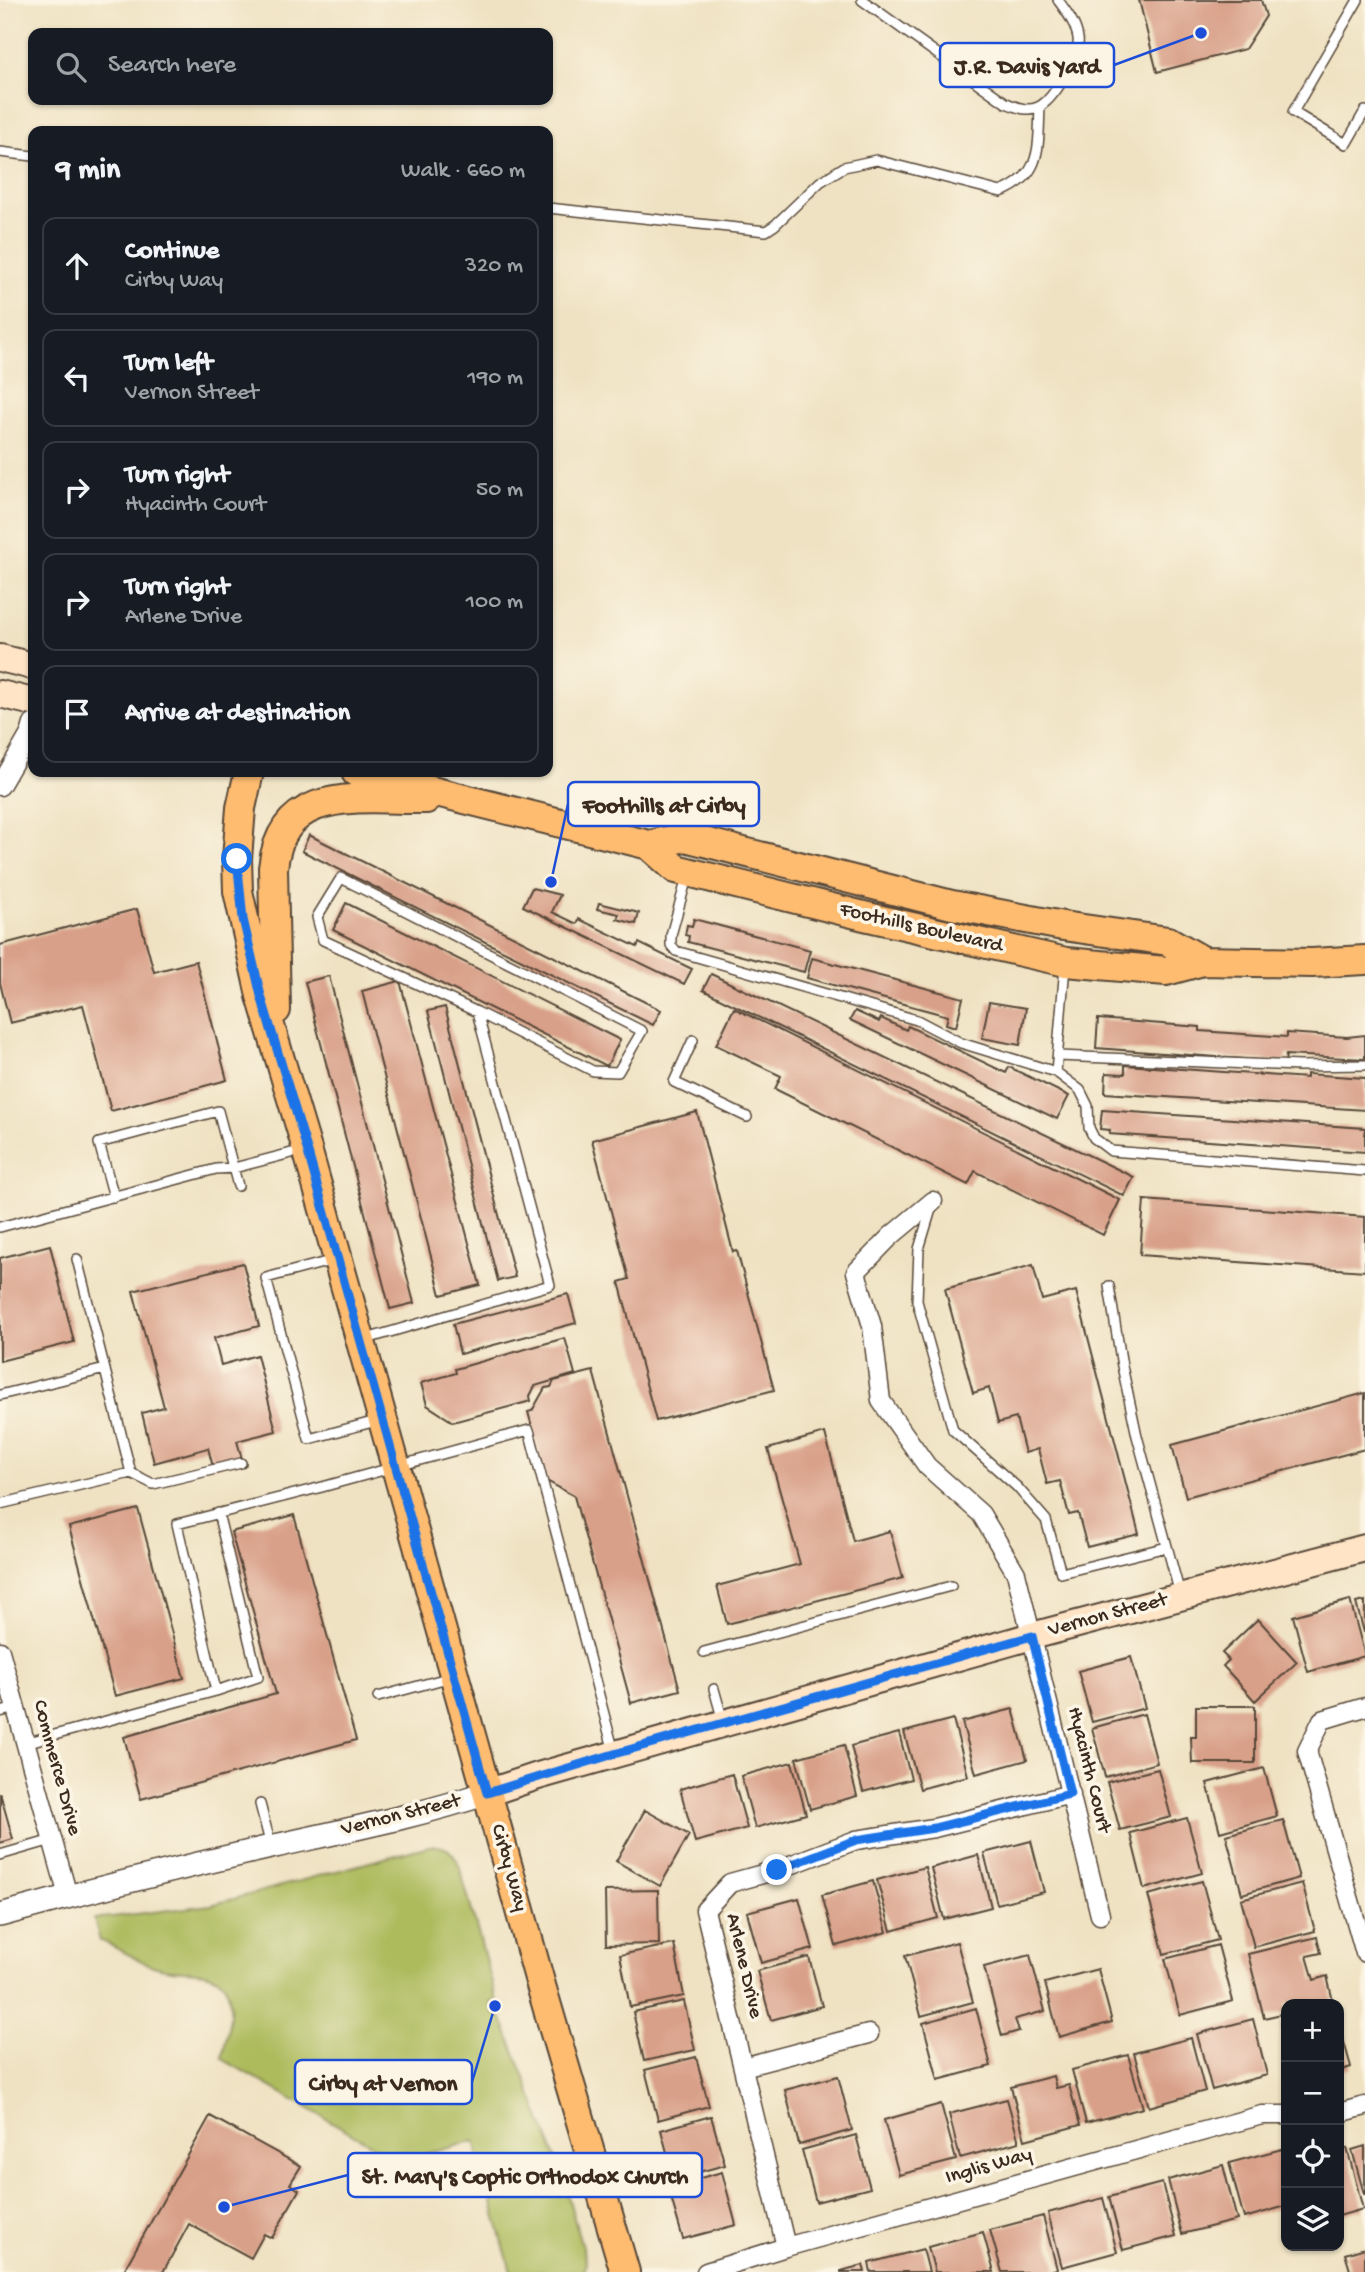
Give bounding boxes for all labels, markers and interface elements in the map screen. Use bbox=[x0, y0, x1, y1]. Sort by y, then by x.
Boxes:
search box bbox=[28, 28, 553, 105]
callout: J.R. Davis Yard bbox=[940, 43, 1114, 87]
icon: search bbox=[52, 48, 90, 86]
text: Search here bbox=[108, 51, 236, 82]
text: J.R. Davis Yard bbox=[953, 55, 1103, 82]
text: 9 min bbox=[56, 154, 120, 189]
text: Walk · 660 m bbox=[401, 158, 525, 185]
text: Continue bbox=[125, 237, 219, 268]
icon: ahead bbox=[58, 247, 96, 285]
text: 320 m bbox=[465, 253, 523, 280]
text: Cirby Way bbox=[125, 268, 223, 295]
text: Turn left bbox=[125, 349, 213, 380]
icon: left bbox=[58, 359, 96, 397]
text: 190 m bbox=[467, 365, 523, 392]
text: Vernon Street bbox=[125, 380, 258, 407]
text: Turn right bbox=[125, 461, 229, 492]
icon: right bbox=[58, 471, 96, 509]
text: 50 m bbox=[476, 477, 523, 504]
text: Hyacinth Court bbox=[125, 492, 266, 519]
text: Turn right bbox=[125, 573, 229, 604]
icon: right bbox=[58, 583, 96, 621]
text: 100 m bbox=[466, 589, 523, 616]
text: Arlene Drive bbox=[125, 604, 242, 631]
icon: arrive bbox=[58, 695, 96, 733]
text: Arrive at destination bbox=[125, 699, 350, 730]
callout: Foothills at Cirby bbox=[568, 782, 759, 826]
text: Foothills at Cirby bbox=[581, 794, 746, 821]
route start bbox=[221, 843, 252, 874]
street label: Foothills Boulevard bbox=[836, 898, 1007, 960]
street label: Vernon Street bbox=[1045, 1588, 1172, 1644]
street label: Commerce Drive bbox=[26, 1698, 86, 1840]
street label: Hyacinth Court bbox=[1060, 1705, 1116, 1838]
street label: Vernon Street bbox=[338, 1789, 465, 1843]
street label: Cirby Way bbox=[484, 1821, 532, 1915]
route end bbox=[761, 1854, 792, 1885]
street label: Arlene Drive bbox=[719, 1911, 767, 2022]
map controls bbox=[1281, 1999, 1344, 2251]
button: + bbox=[1281, 1999, 1344, 2062]
callout: Cirby at Vernon bbox=[295, 2060, 472, 2104]
button: − bbox=[1281, 2062, 1344, 2125]
text: Cirby at Vernon bbox=[309, 2072, 458, 2099]
button: locate bbox=[1281, 2125, 1344, 2188]
street label: Inglis Way bbox=[943, 2143, 1035, 2191]
callout: St. Mary's Coptic Orthodox Church bbox=[348, 2153, 702, 2197]
text: St. Mary's Coptic Orthodox Church bbox=[362, 2165, 689, 2192]
button: layers bbox=[1281, 2188, 1344, 2251]

